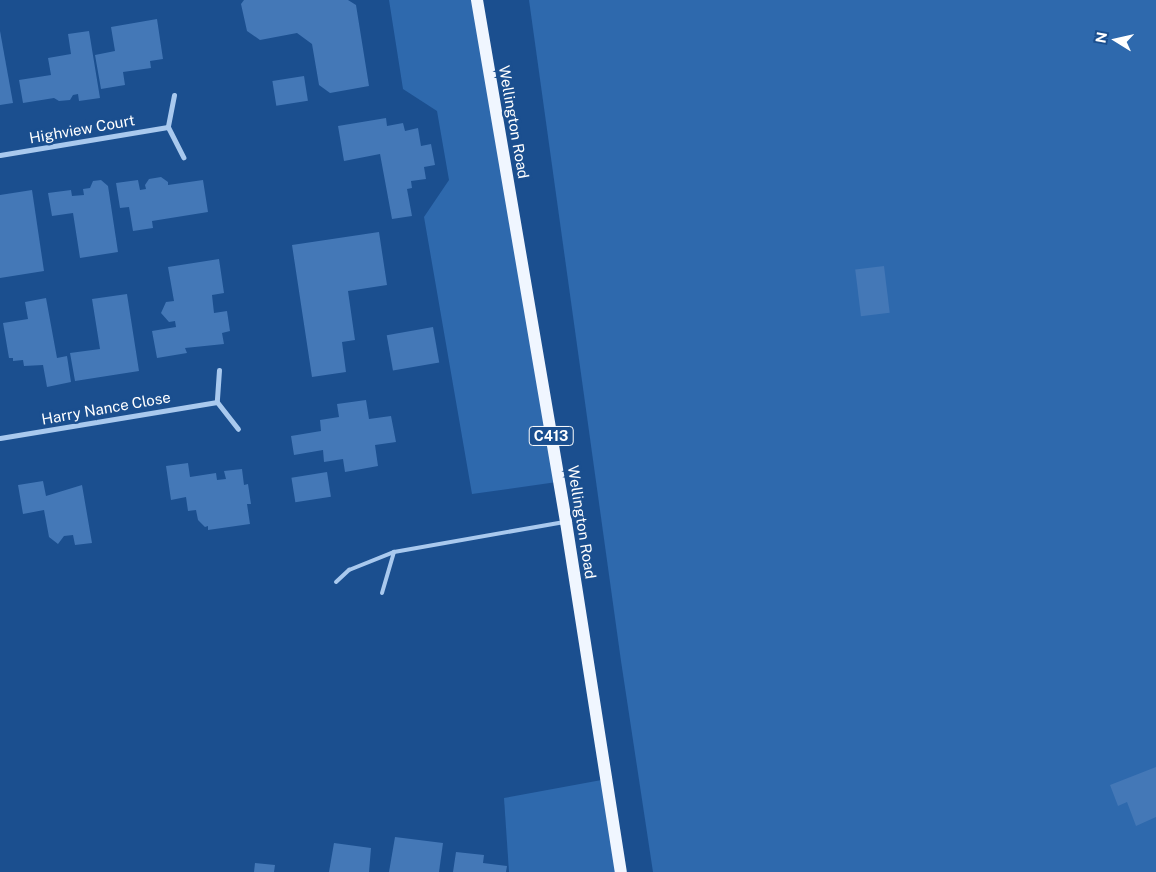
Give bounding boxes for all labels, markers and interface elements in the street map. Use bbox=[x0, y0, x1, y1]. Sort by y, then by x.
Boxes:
north arrow bbox=[1091, 15, 1141, 65]
text: N bbox=[1092, 31, 1110, 44]
street label: Wellington Road bbox=[495, 64, 533, 180]
street label: Highview Court bbox=[28, 111, 136, 147]
street label: Harry Nance Close bbox=[40, 388, 172, 428]
road number: C413 bbox=[528, 424, 574, 448]
street label: Wellington Road bbox=[564, 464, 600, 580]

